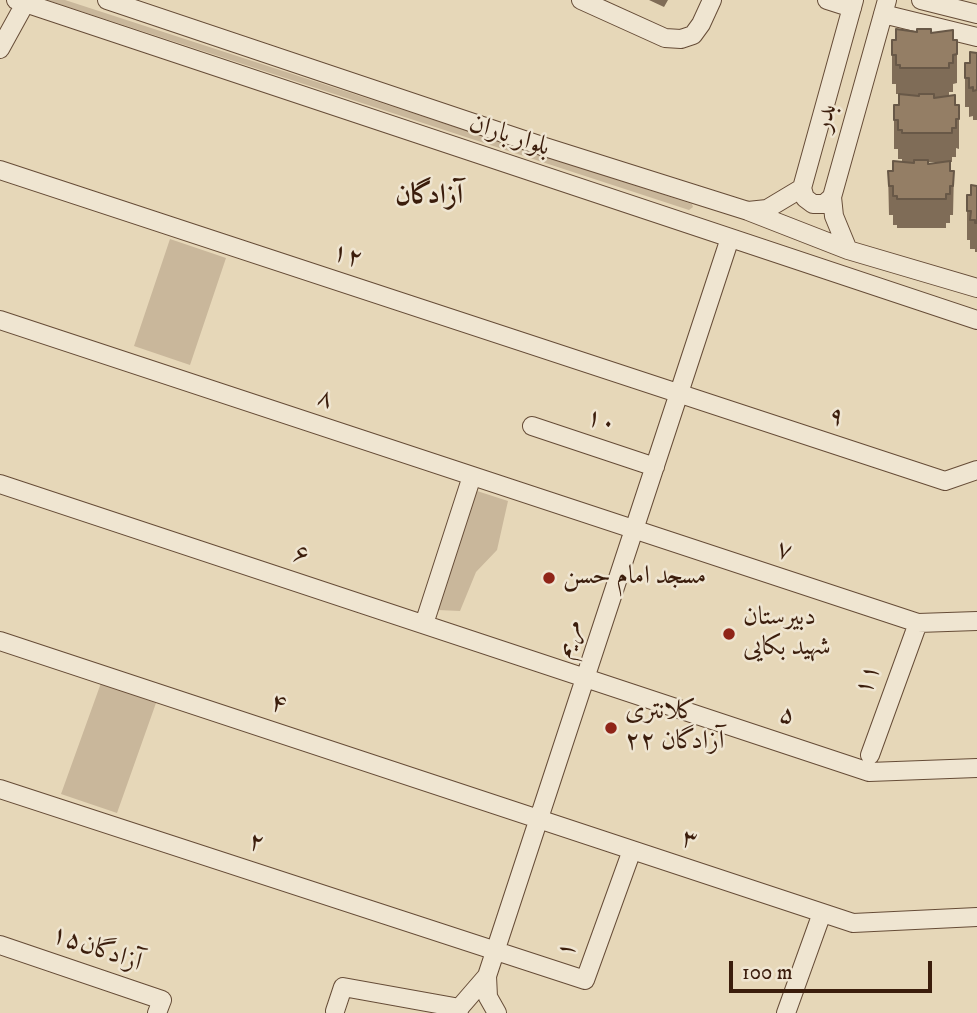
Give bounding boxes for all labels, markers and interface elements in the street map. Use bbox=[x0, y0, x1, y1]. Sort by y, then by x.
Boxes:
street label: بدر bbox=[808, 101, 846, 135]
street label: بلوار باران bbox=[465, 109, 553, 165]
district label: آزادگان bbox=[395, 180, 463, 214]
street label: ۱۲ bbox=[328, 237, 366, 277]
street label: ۸ bbox=[313, 383, 337, 417]
street label: ۹ bbox=[824, 401, 848, 435]
street label: ۱۰ bbox=[582, 402, 620, 442]
street label: ۷ bbox=[772, 535, 796, 569]
street label: ۶ bbox=[289, 539, 313, 573]
place label: مسجد امام حسن bbox=[563, 562, 706, 594]
marker: مسجد امام حسن bbox=[541, 570, 557, 586]
place label: دبیرستان شهید بکایی bbox=[743, 603, 831, 664]
street label: مریم bbox=[549, 616, 591, 662]
marker: دبیرستان شهید بکایی bbox=[721, 626, 737, 642]
street label: ۱۱ bbox=[849, 660, 889, 700]
street label: ۴ bbox=[266, 688, 290, 722]
place label: کلانتری ۲۲ آزادگان bbox=[625, 697, 724, 758]
street label: ۵ bbox=[775, 700, 799, 734]
marker: کلانتری ۲۲ آزادگان bbox=[603, 720, 619, 736]
street label: ۳ bbox=[677, 824, 701, 858]
street label: ۲ bbox=[244, 827, 268, 861]
street label: آزادگان۱۵ bbox=[47, 920, 145, 980]
street label: ۱ bbox=[551, 938, 585, 962]
scale bar bbox=[732, 946, 935, 990]
text: 100 m bbox=[742, 960, 793, 986]

